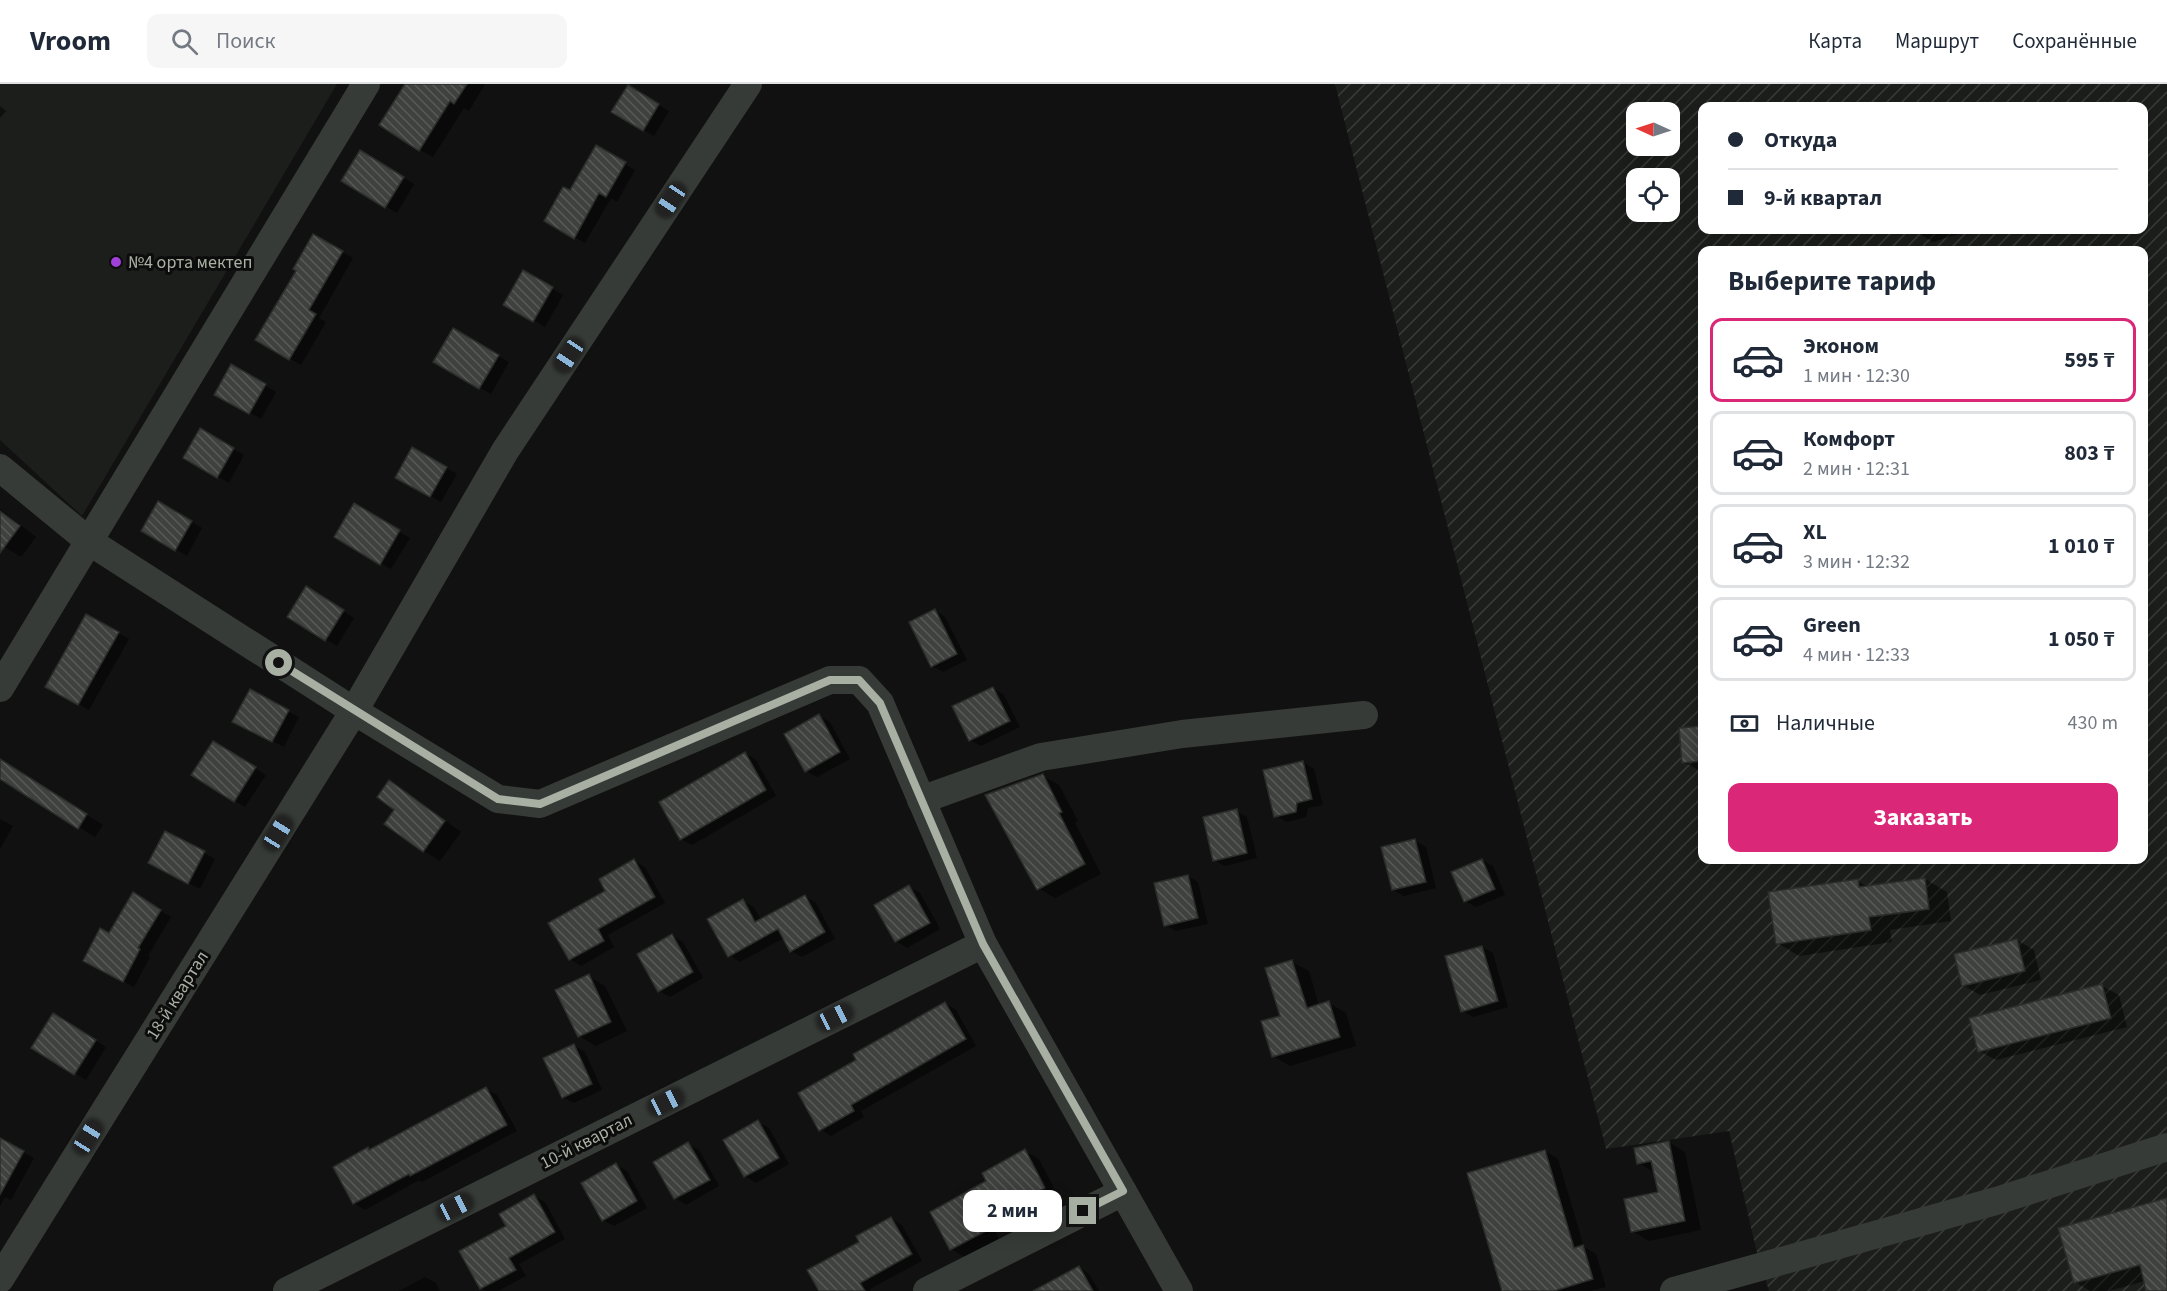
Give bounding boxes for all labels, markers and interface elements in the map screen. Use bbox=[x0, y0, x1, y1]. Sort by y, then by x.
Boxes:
search box bbox=[147, 14, 567, 68]
text: Vroom bbox=[30, 21, 111, 61]
icon: search bbox=[168, 25, 201, 58]
text: Поиск bbox=[216, 25, 275, 57]
text: Карта bbox=[1808, 26, 1862, 56]
text: Маршрут bbox=[1895, 26, 1979, 56]
text: Сохранённые bbox=[2012, 26, 2137, 56]
north arrow bbox=[1626, 102, 1680, 156]
map controls bbox=[1626, 102, 1680, 222]
text: Откуда bbox=[1764, 124, 1837, 156]
button: locate bbox=[1626, 168, 1680, 222]
car bbox=[653, 180, 689, 220]
text: 9-й квартал bbox=[1764, 182, 1882, 214]
place label: №4 орта мектеп bbox=[128, 250, 252, 275]
marker: №4 орта мектеп bbox=[109, 255, 123, 269]
text: Выберите тариф bbox=[1728, 262, 1936, 301]
text: Эконом bbox=[1803, 330, 1879, 362]
icon: car bbox=[1731, 333, 1785, 387]
car bbox=[551, 335, 587, 375]
text: 595 ₸ bbox=[2064, 344, 2115, 376]
text: 1 мин · 12:30 bbox=[1803, 362, 1910, 390]
text: Комфорт bbox=[1803, 423, 1895, 455]
icon: car bbox=[1731, 426, 1785, 480]
text: 803 ₸ bbox=[2064, 437, 2115, 469]
text: 2 мин · 12:31 bbox=[1803, 455, 1910, 483]
text: XL bbox=[1803, 516, 1827, 548]
icon: car bbox=[1731, 519, 1785, 573]
text: 1 010 ₸ bbox=[2048, 530, 2115, 562]
text: 3 мин · 12:32 bbox=[1803, 548, 1910, 576]
text: Green bbox=[1803, 609, 1861, 641]
icon: car bbox=[1731, 612, 1785, 666]
text: 1 050 ₸ bbox=[2048, 623, 2115, 655]
text: 4 мин · 12:33 bbox=[1803, 641, 1910, 669]
route start bbox=[265, 649, 292, 676]
icon: cash bbox=[1728, 707, 1761, 740]
text: Наличные bbox=[1776, 707, 1875, 739]
text: 430 m bbox=[2068, 709, 2118, 737]
button: Заказать bbox=[1728, 783, 2118, 852]
car bbox=[261, 813, 295, 853]
street label: 18-й квартал bbox=[140, 946, 215, 1045]
car bbox=[815, 1001, 855, 1033]
car bbox=[646, 1086, 686, 1118]
street label: 10-й квартал bbox=[536, 1107, 637, 1175]
car bbox=[71, 1117, 105, 1157]
callout: 2 мин bbox=[963, 1190, 1062, 1232]
car bbox=[435, 1191, 475, 1223]
text: 2 мин bbox=[987, 1197, 1038, 1225]
route end bbox=[1069, 1197, 1096, 1224]

